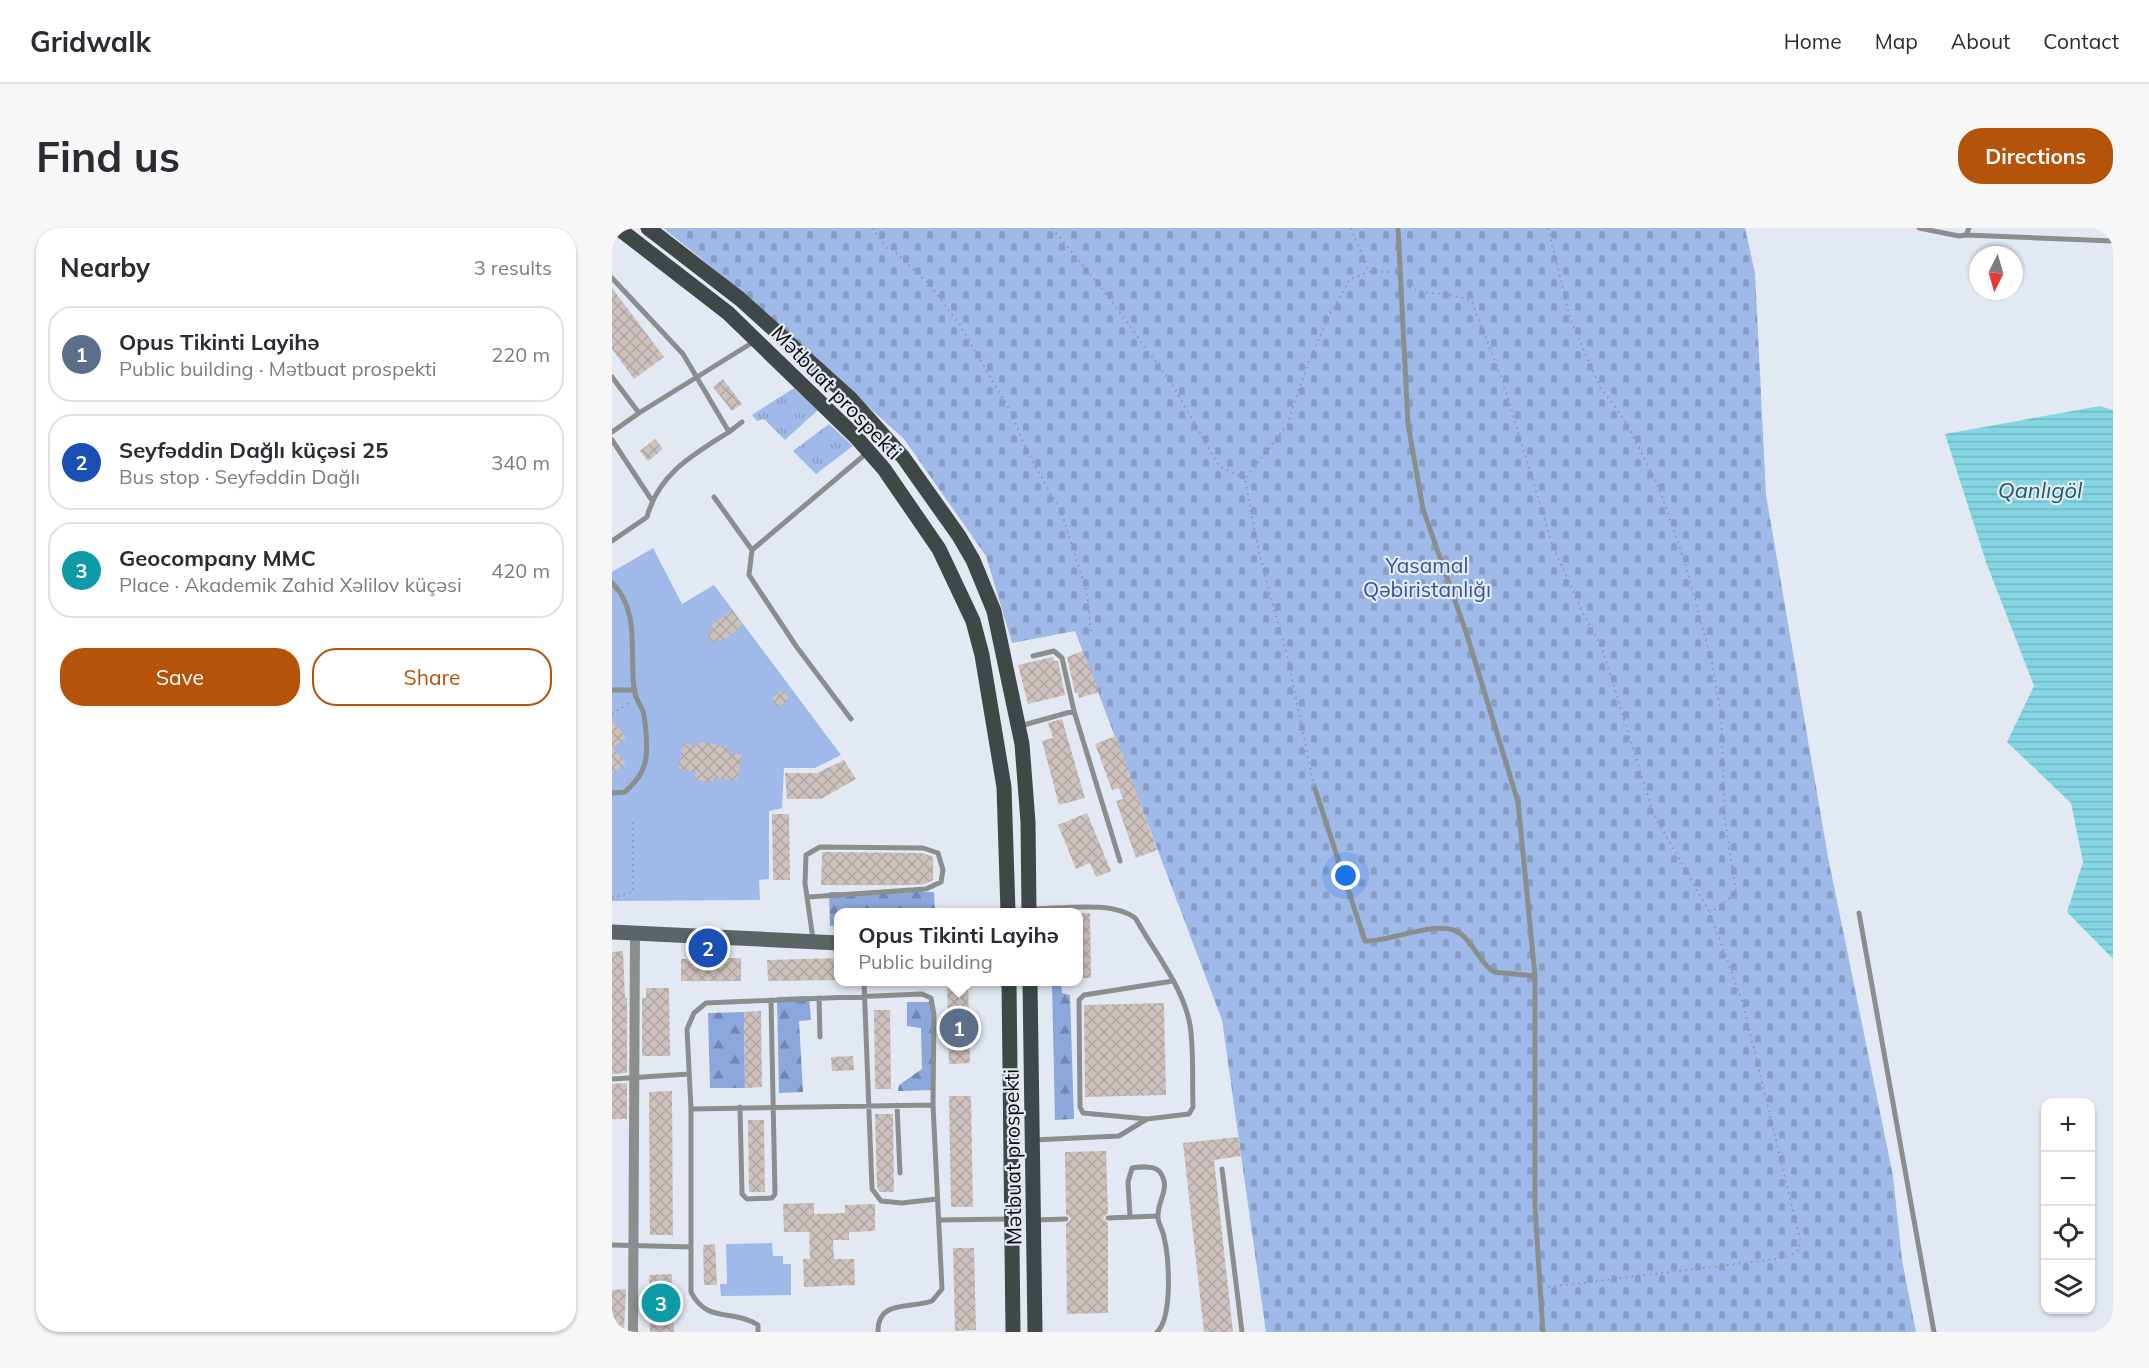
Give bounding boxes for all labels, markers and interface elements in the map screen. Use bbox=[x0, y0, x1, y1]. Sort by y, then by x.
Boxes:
text: Gridwalk bbox=[30, 24, 151, 59]
text: Home bbox=[1784, 28, 1842, 54]
text: Map bbox=[1875, 28, 1918, 54]
text: About bbox=[1951, 28, 2010, 54]
text: Contact bbox=[2043, 28, 2119, 54]
button: Directions bbox=[1958, 128, 2113, 184]
text: Find us bbox=[36, 130, 180, 183]
north arrow bbox=[1969, 246, 2023, 300]
text: Nearby bbox=[60, 251, 150, 284]
text: 3 results bbox=[474, 255, 552, 280]
street label: Mətbuat prospekti bbox=[766, 320, 908, 464]
text: Opus Tikinti Layihə bbox=[119, 328, 320, 356]
text: 1 bbox=[76, 342, 88, 367]
text: 220 m bbox=[491, 342, 550, 367]
text: Public building · Mətbuat prospekti bbox=[119, 356, 437, 381]
text: Seyfəddin Dağlı küçəsi 25 bbox=[119, 436, 388, 464]
text: 2 bbox=[76, 450, 88, 475]
text: 340 m bbox=[491, 450, 550, 475]
text: Bus stop · Seyfəddin Dağlı bbox=[119, 464, 360, 489]
water label: Qanlıgöl bbox=[1998, 476, 2083, 504]
text: Geocompany MMC bbox=[119, 544, 316, 572]
park label: Yasamal Qəbiristanlığı bbox=[1363, 552, 1491, 602]
text: 3 bbox=[76, 558, 88, 583]
text: 420 m bbox=[491, 558, 550, 583]
text: Place · Akademik Zahid Xəlilov küçəsi bbox=[119, 572, 462, 597]
button: Save bbox=[60, 648, 300, 706]
button: Share bbox=[312, 648, 552, 706]
your location bbox=[1331, 861, 1360, 890]
popup bbox=[834, 908, 1083, 986]
text: Opus Tikinti Layihə bbox=[858, 921, 1059, 949]
pin: 2 bbox=[688, 926, 728, 970]
text: Public building bbox=[858, 949, 993, 974]
pin: 1 bbox=[940, 1006, 978, 1050]
street label: Mətbuat prospekti bbox=[997, 1069, 1027, 1245]
map controls bbox=[2041, 1098, 2095, 1314]
button: + bbox=[2041, 1098, 2095, 1152]
button: − bbox=[2041, 1152, 2095, 1206]
button: locate bbox=[2041, 1206, 2095, 1260]
button: layers bbox=[2041, 1260, 2095, 1314]
pin: 3 bbox=[641, 1280, 680, 1326]

